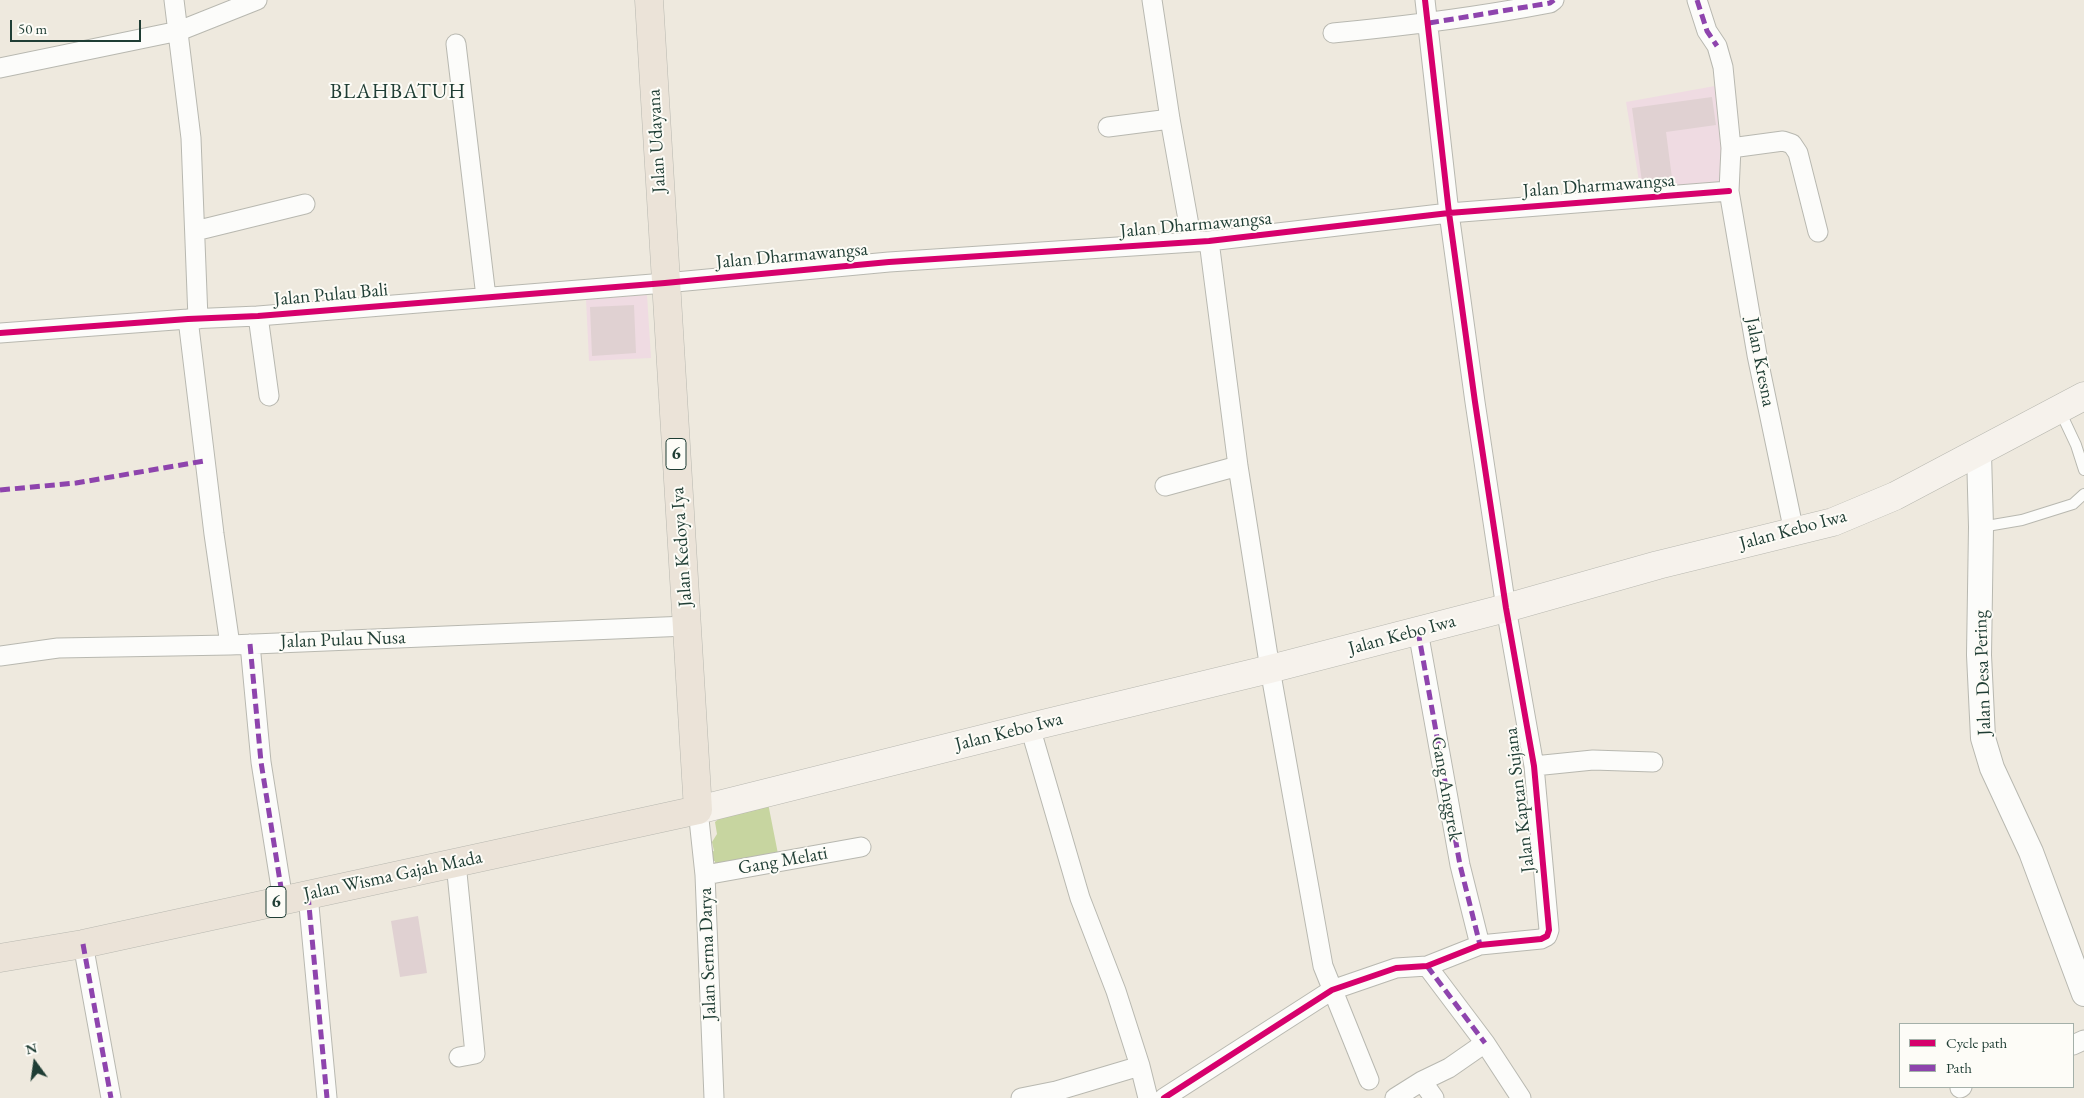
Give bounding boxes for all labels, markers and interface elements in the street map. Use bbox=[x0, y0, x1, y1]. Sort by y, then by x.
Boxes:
scale bar bbox=[12, 10, 144, 42]
text: 50 m bbox=[18, 19, 47, 38]
district label: BLAHBATUH bbox=[329, 79, 467, 105]
street label: Jalan Udayana bbox=[643, 88, 671, 194]
street label: Jalan Dharmawangsa bbox=[1522, 169, 1676, 203]
street label: Jalan Dharmawangsa bbox=[1119, 207, 1273, 243]
street label: Jalan Dharmawangsa bbox=[715, 238, 869, 274]
street label: Jalan Pulau Bali bbox=[273, 279, 389, 311]
street label: Jalan Kresna bbox=[1740, 315, 1780, 409]
road number: 6 bbox=[666, 438, 686, 469]
street label: Jalan Kedoya Iya bbox=[666, 486, 698, 608]
street label: Jalan Kebo Iwa bbox=[1737, 505, 1849, 555]
street label: Jalan Kebo Iwa bbox=[1346, 610, 1458, 660]
street label: Jalan Desa Pering bbox=[1969, 610, 1997, 736]
street label: Jalan Pulau Nusa bbox=[280, 626, 406, 654]
street label: Jalan Kebo Iwa bbox=[953, 708, 1065, 756]
street label: Jalan Kaptan Sujana bbox=[1500, 726, 1540, 874]
street label: Gang Anggrek bbox=[1426, 735, 1466, 843]
street label: Gang Melati bbox=[736, 842, 830, 880]
street label: Jalan Wisma Gajah Mada bbox=[302, 846, 484, 906]
road number: 6 bbox=[266, 886, 286, 918]
street label: Jalan Serma Darya bbox=[694, 887, 722, 1021]
legend bbox=[1899, 1023, 2074, 1088]
text: Cycle path bbox=[1946, 1033, 2007, 1052]
north arrow bbox=[10, 1038, 60, 1088]
text: N bbox=[24, 1038, 39, 1059]
text: Path bbox=[1946, 1058, 1972, 1077]

